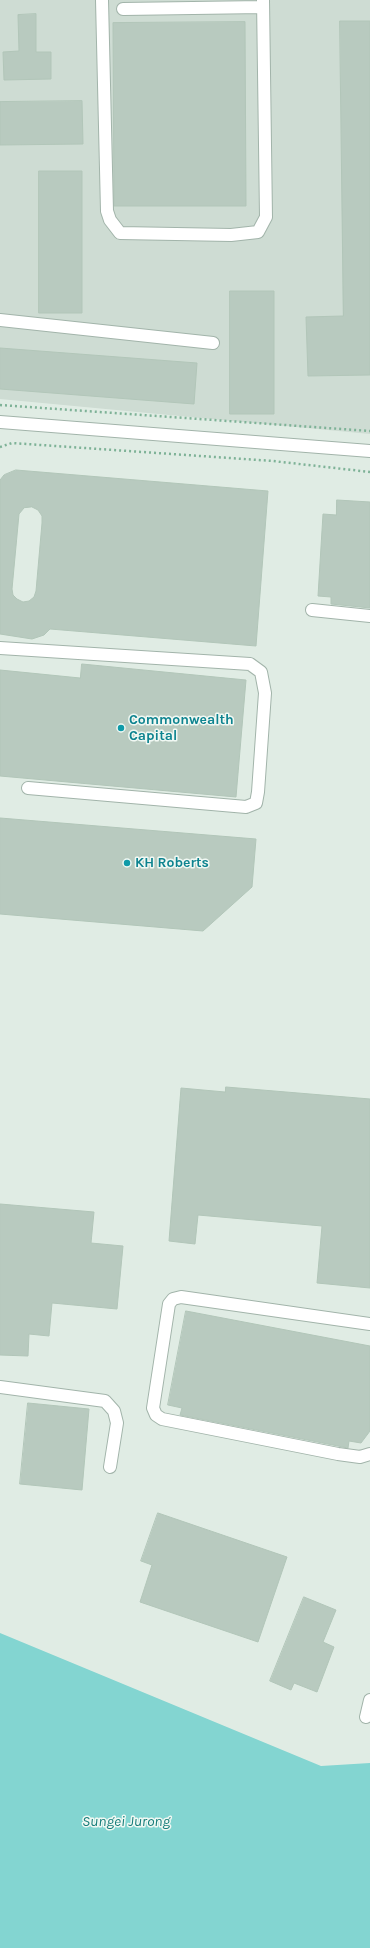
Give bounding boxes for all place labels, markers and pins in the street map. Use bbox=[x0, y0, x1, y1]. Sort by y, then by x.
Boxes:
place label: Commonwealth Capital bbox=[129, 712, 234, 744]
marker: Commonwealth Capital bbox=[116, 723, 126, 733]
place label: KH Roberts bbox=[135, 855, 209, 871]
marker: KH Roberts bbox=[122, 858, 132, 868]

